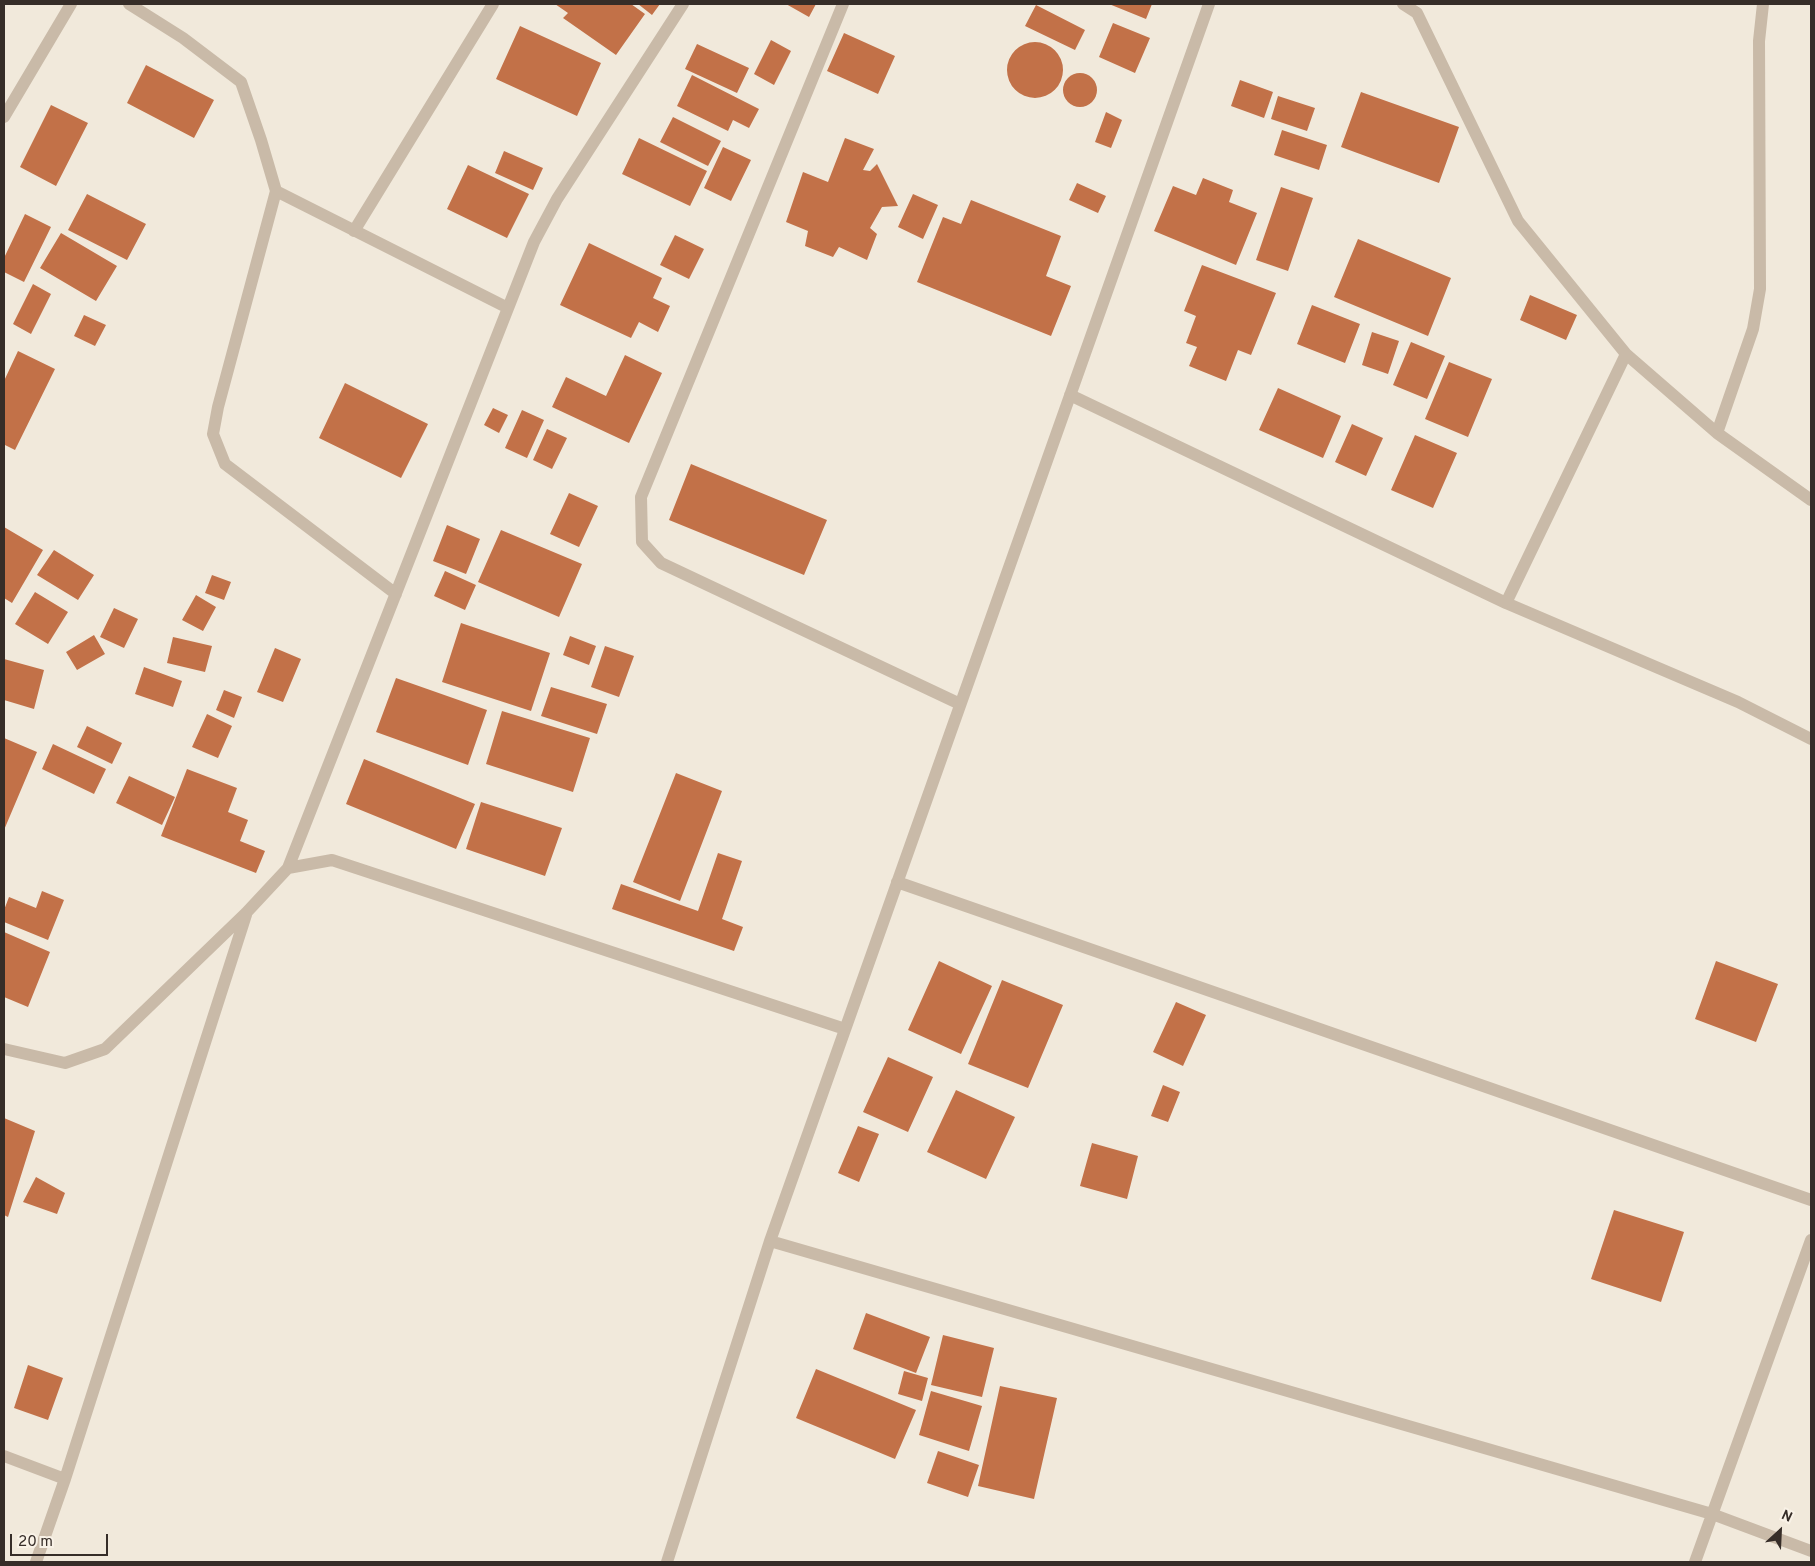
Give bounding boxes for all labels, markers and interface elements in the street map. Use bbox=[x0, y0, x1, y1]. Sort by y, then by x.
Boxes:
north arrow bbox=[1755, 1506, 1805, 1556]
text: N bbox=[1778, 1507, 1795, 1527]
scale bar bbox=[12, 1524, 110, 1556]
text: 20 m bbox=[18, 1533, 53, 1552]

